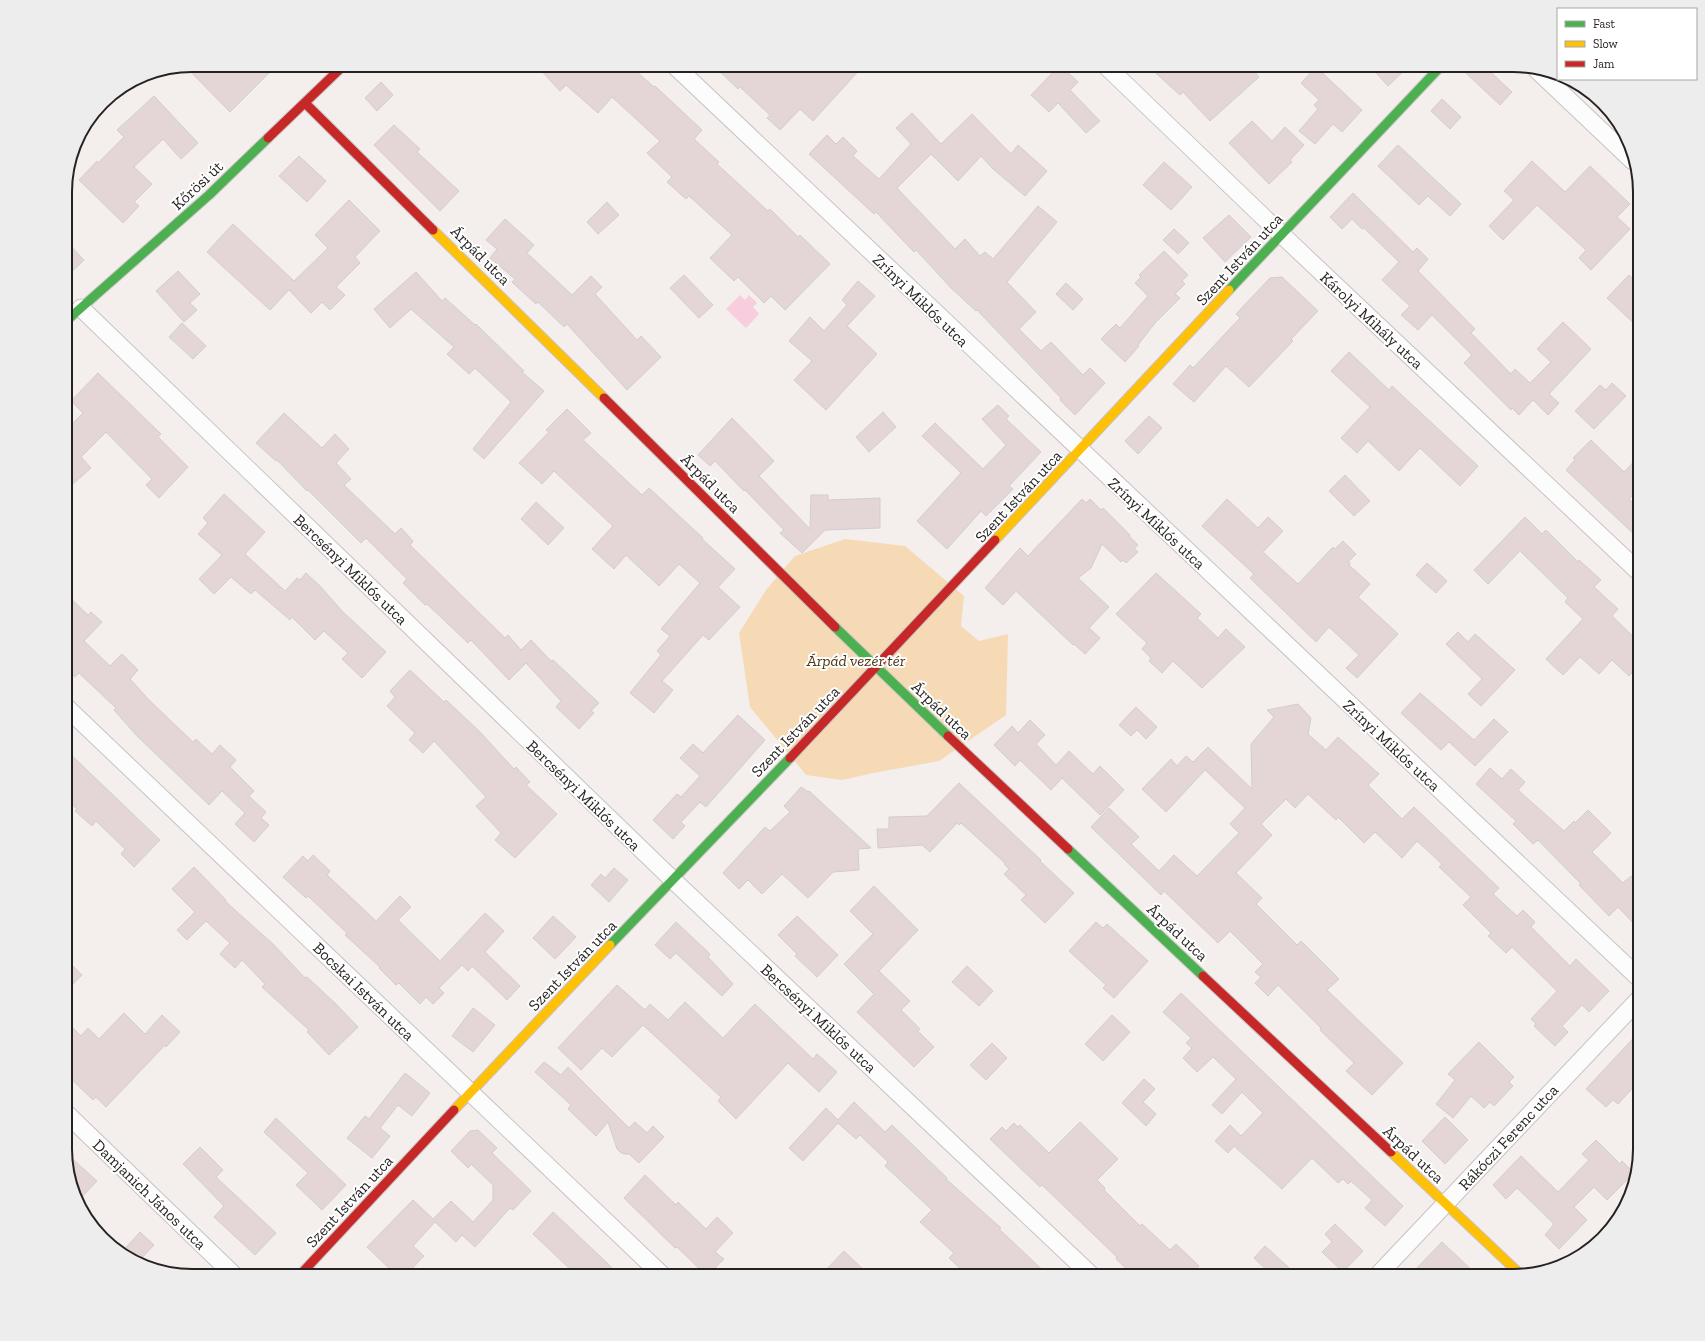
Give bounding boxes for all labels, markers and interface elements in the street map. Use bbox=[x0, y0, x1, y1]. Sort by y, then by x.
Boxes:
legend bbox=[1557, 8, 1697, 80]
text: Fast bbox=[1593, 17, 1616, 31]
text: Slow bbox=[1593, 37, 1619, 51]
text: Jam bbox=[1593, 57, 1615, 71]
street label: Kőrösi út bbox=[168, 157, 227, 214]
street label: Szent István utca bbox=[1192, 209, 1287, 309]
street label: Árpád utca bbox=[447, 222, 514, 289]
street label: Zrínyi Miklós utca bbox=[869, 250, 973, 351]
street label: Károlyi Mihály utca bbox=[1316, 268, 1427, 373]
street label: Szent István utca bbox=[971, 446, 1066, 546]
street label: Árpád utca bbox=[677, 450, 744, 517]
street label: Zrínyi Miklós utca bbox=[1104, 474, 1209, 573]
street label: Bercsényi Miklós utca bbox=[290, 510, 412, 629]
park label: Árpád vezér tér bbox=[806, 651, 906, 670]
street label: Árpád utca bbox=[908, 677, 976, 744]
street label: Szent István utca bbox=[747, 682, 844, 781]
street label: Zrínyi Miklós utca bbox=[1339, 696, 1444, 795]
street label: Bercsényi Miklós utca bbox=[523, 736, 645, 855]
street label: Árpád utca bbox=[1143, 899, 1212, 965]
street label: Szent István utca bbox=[524, 916, 621, 1015]
street label: Bocskai István utca bbox=[309, 938, 418, 1045]
street label: Bercsényi Miklós utca bbox=[757, 960, 881, 1077]
street label: Rákóczi Ferenc utca bbox=[1455, 1080, 1562, 1194]
street label: Árpád utca bbox=[1379, 1121, 1448, 1187]
street label: Damjanich János utca bbox=[89, 1135, 211, 1254]
street label: Szent István utca bbox=[302, 1151, 397, 1251]

